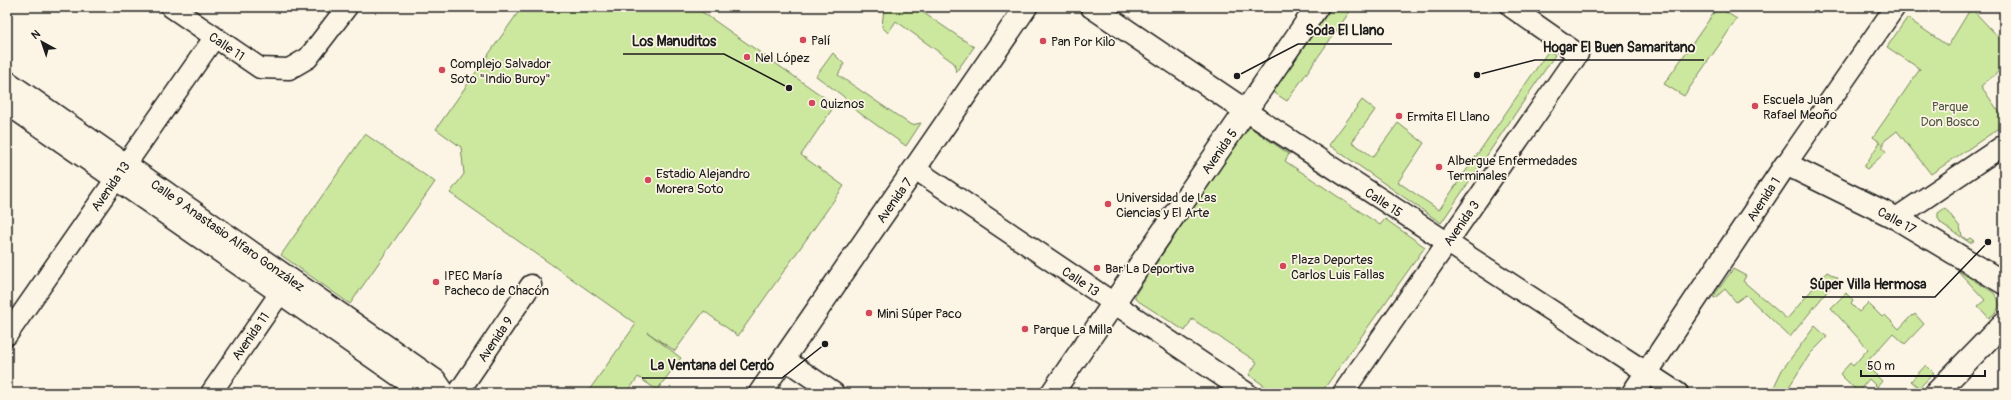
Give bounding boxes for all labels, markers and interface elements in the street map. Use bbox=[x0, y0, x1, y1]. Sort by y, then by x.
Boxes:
callout: Soda El Llano bbox=[1298, 18, 1392, 44]
north arrow bbox=[22, 22, 62, 62]
text: Soda El Llano bbox=[1306, 22, 1385, 39]
text: N bbox=[29, 27, 43, 42]
callout: Los Manuditos bbox=[623, 28, 724, 54]
street label: Calle 11 bbox=[206, 29, 247, 65]
text: Los Manuditos bbox=[632, 33, 717, 50]
place label: Palí bbox=[811, 33, 831, 49]
place label: Pan Por Kilo bbox=[1051, 34, 1115, 50]
callout: Hogar El Buen Samaritano bbox=[1535, 34, 1704, 60]
marker: Palí bbox=[798, 35, 808, 45]
marker: Pan Por Kilo bbox=[1038, 36, 1048, 46]
text: Hogar El Buen Samaritano bbox=[1543, 39, 1696, 56]
place label: Nel López bbox=[755, 50, 810, 66]
marker: Nel López bbox=[742, 52, 752, 62]
place label: Complejo Salvador Soto "Indio Buroy" bbox=[450, 56, 551, 87]
marker: Complejo Salvador Soto "Indio Buroy" bbox=[437, 65, 447, 75]
place label: Escuela Juan Rafael Meoño bbox=[1763, 92, 1837, 123]
place label: Quiznos bbox=[820, 96, 864, 112]
marker: Quiznos bbox=[807, 98, 817, 108]
park label: Parque Don Bosco bbox=[1921, 99, 1979, 130]
marker: Escuela Juan Rafael Meoño bbox=[1750, 101, 1760, 111]
place label: Ermita El Llano bbox=[1407, 109, 1490, 125]
marker: Ermita El Llano bbox=[1394, 111, 1404, 121]
street label: Avenida 5 bbox=[1198, 126, 1241, 177]
place label: Albergue Enfermedades Terminales bbox=[1447, 153, 1577, 184]
street label: Avenida 13 bbox=[88, 159, 134, 214]
marker: Albergue Enfermedades Terminales bbox=[1434, 162, 1444, 172]
place label: Estadio Alejandro Morera Soto bbox=[656, 166, 750, 197]
street label: Avenida 1 bbox=[1744, 174, 1784, 225]
marker: Estadio Alejandro Morera Soto bbox=[643, 175, 653, 185]
street label: Avenida 7 bbox=[874, 175, 916, 226]
street label: Calle 9 Anastasio Alfaro González bbox=[147, 176, 308, 295]
street label: Calle 15 bbox=[1362, 185, 1405, 221]
place label: Universidad de Las Ciencias y El Arte bbox=[1116, 190, 1216, 221]
street label: Avenida 3 bbox=[1440, 198, 1483, 249]
marker: Universidad de Las Ciencias y El Arte bbox=[1103, 199, 1113, 209]
street label: Calle 17 bbox=[1875, 204, 1919, 238]
place label: Plaza Deportes Carlos Luis Fallas bbox=[1291, 252, 1385, 283]
place label: Bar La Deportiva bbox=[1105, 261, 1194, 277]
marker: Plaza Deportes Carlos Luis Fallas bbox=[1278, 261, 1288, 271]
marker: Bar La Deportiva bbox=[1092, 263, 1102, 273]
street label: Calle 13 bbox=[1059, 264, 1102, 300]
place label: IPEC María Pacheco de Chacón bbox=[444, 268, 549, 299]
callout: Súper Villa Hermosa bbox=[1802, 271, 1935, 297]
text: Súper Villa Hermosa bbox=[1810, 276, 1927, 293]
marker: IPEC María Pacheco de Chacón bbox=[431, 277, 441, 287]
place label: Mini Súper Paco bbox=[877, 306, 962, 322]
marker: Mini Súper Paco bbox=[864, 308, 874, 318]
street label: Avenida 11 bbox=[229, 310, 273, 364]
street label: Avenida 9 bbox=[475, 314, 517, 365]
place label: Parque La Milla bbox=[1033, 322, 1112, 338]
marker: Parque La Milla bbox=[1020, 324, 1030, 334]
callout: La Ventana del Cerdo bbox=[642, 352, 782, 378]
scale bar bbox=[1861, 352, 1985, 378]
text: La Ventana del Cerdo bbox=[650, 357, 775, 374]
text: 50 m bbox=[1867, 359, 1895, 374]

